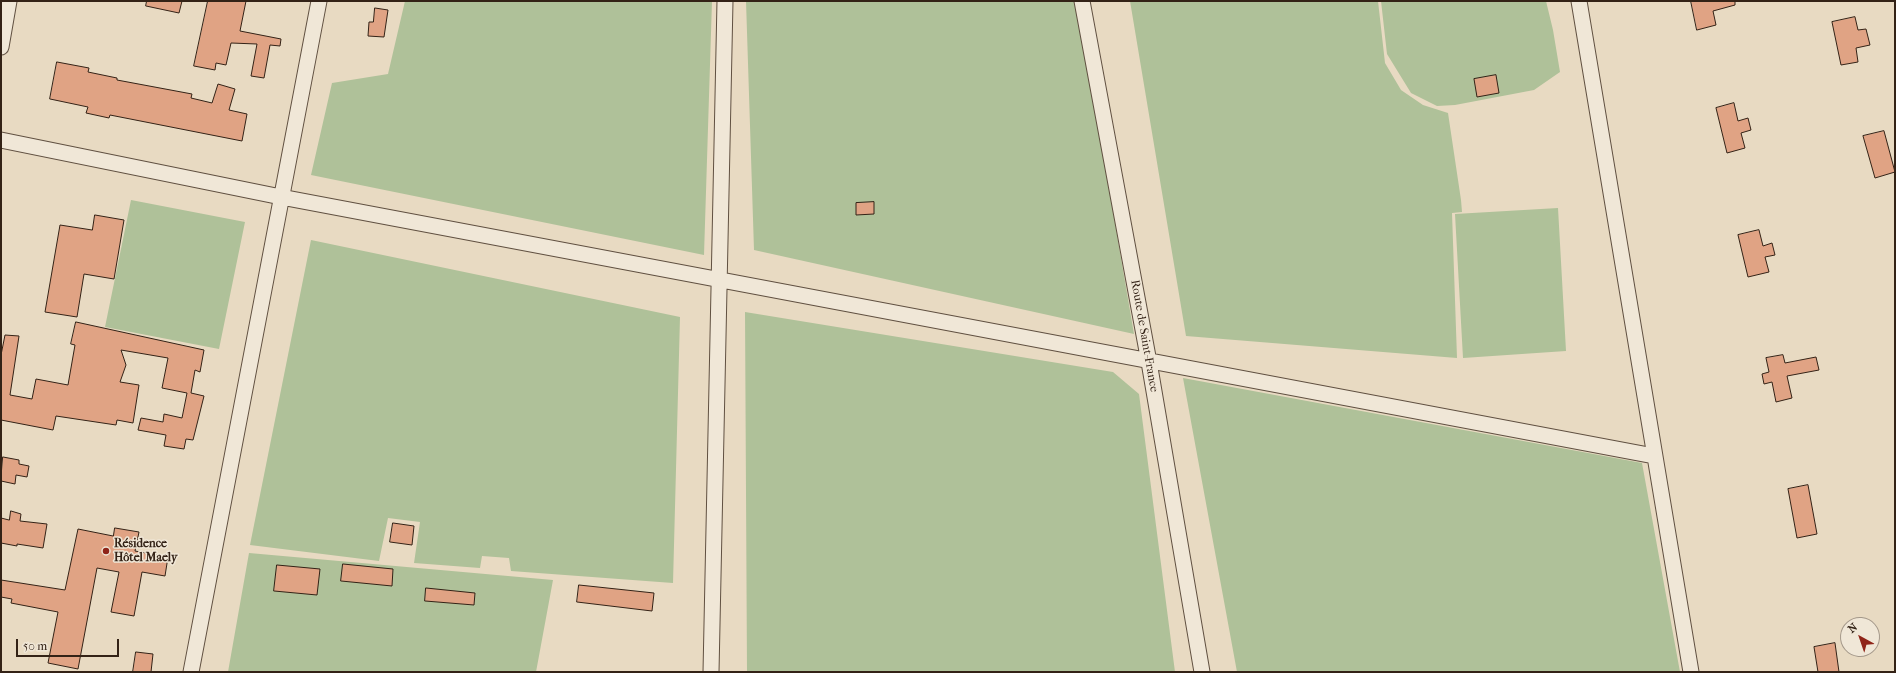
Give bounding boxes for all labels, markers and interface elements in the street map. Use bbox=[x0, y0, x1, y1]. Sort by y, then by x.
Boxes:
street label: Route de Saint-France bbox=[1127, 279, 1161, 393]
place label: Résidence Hôtel Maely bbox=[114, 537, 177, 565]
marker: Résidence Hôtel Maely bbox=[101, 546, 111, 556]
north arrow bbox=[1840, 617, 1880, 657]
text: N bbox=[1845, 621, 1860, 636]
scale bar bbox=[18, 631, 121, 657]
text: 50 m bbox=[23, 639, 47, 653]

